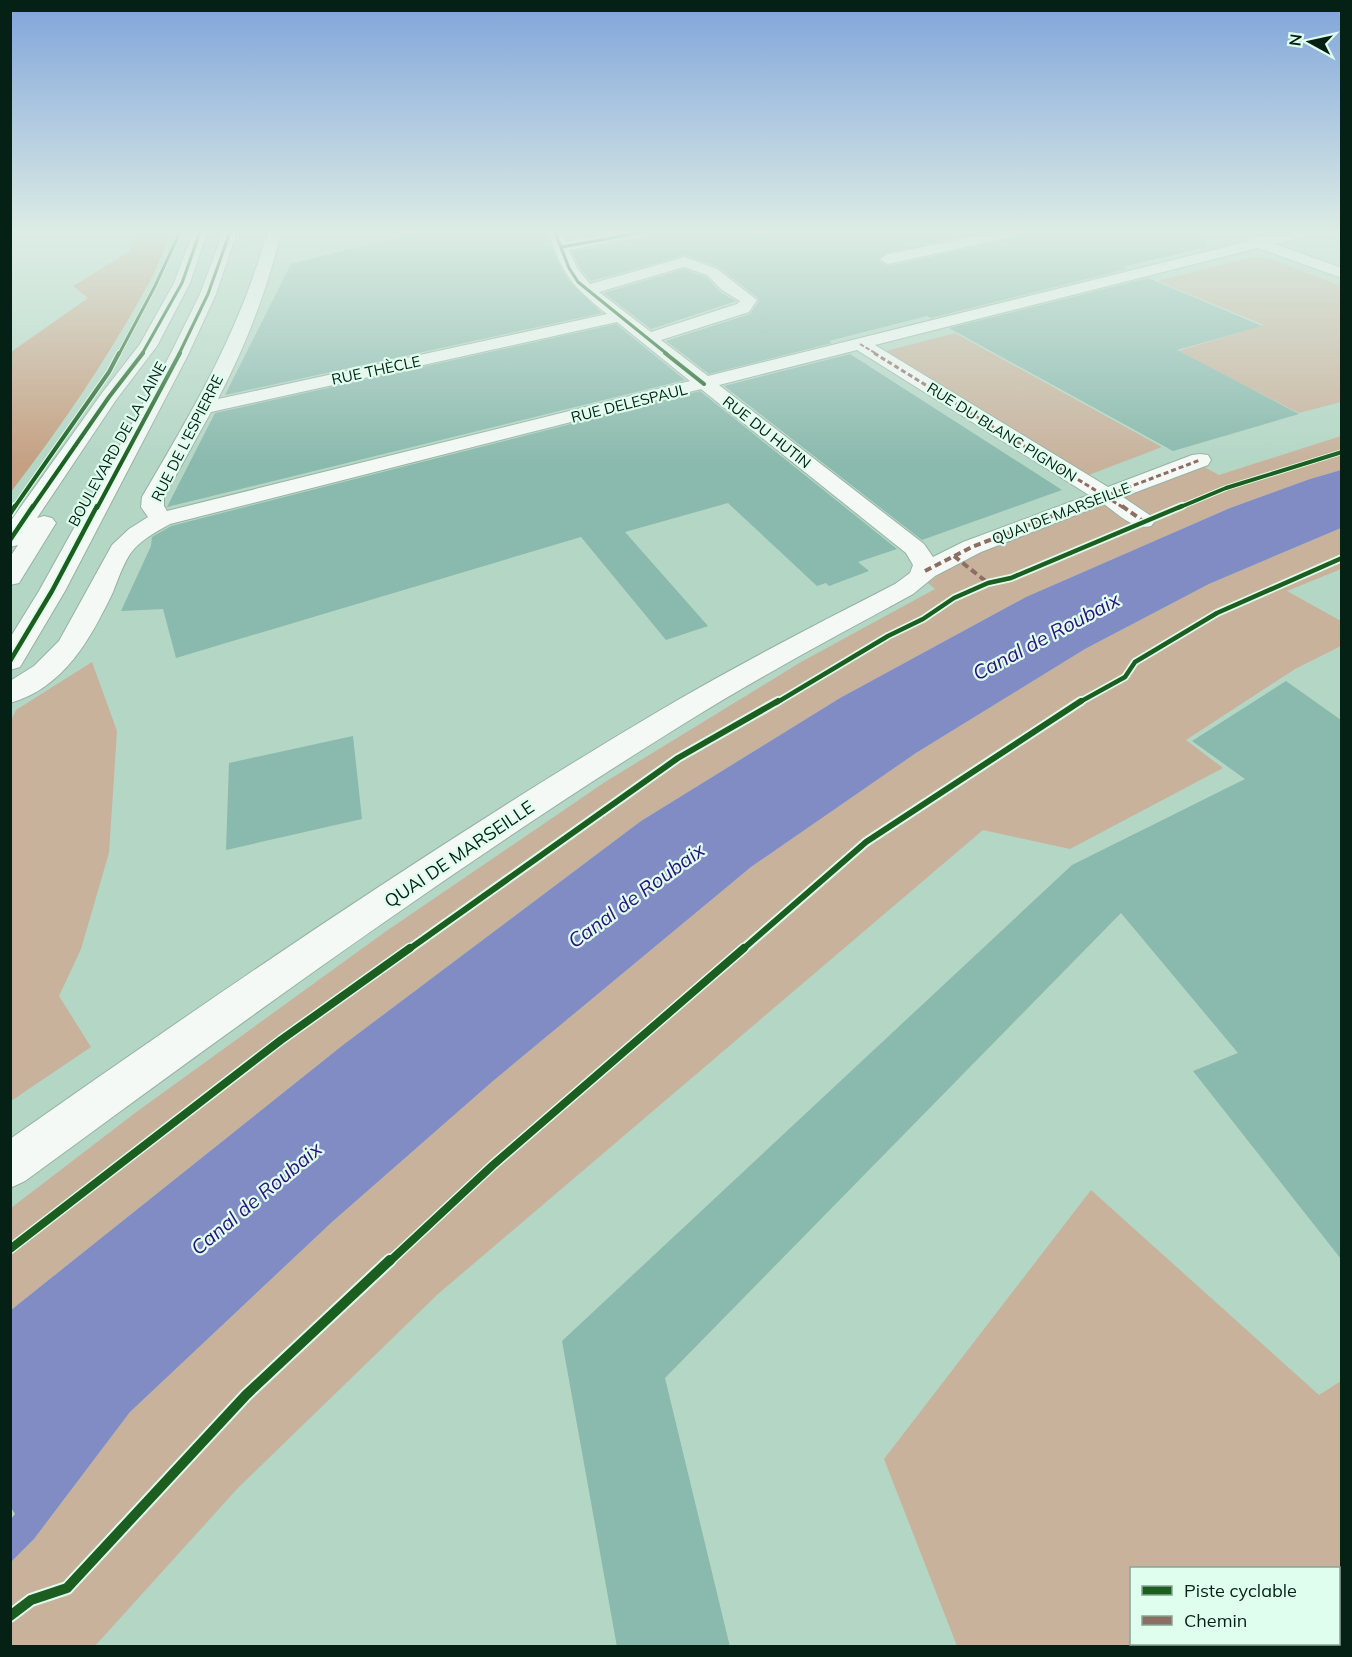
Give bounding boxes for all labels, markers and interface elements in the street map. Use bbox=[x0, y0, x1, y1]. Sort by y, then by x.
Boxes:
north arrow bbox=[1280, 12, 1340, 72]
text: N bbox=[1284, 33, 1306, 47]
street label: RUE THÈCLE bbox=[330, 351, 422, 389]
street label: BOULEVARD DE LA LAINE bbox=[64, 358, 170, 530]
street label: RUE DE L'ESPIERRE bbox=[147, 371, 227, 504]
street label: RUE DU BLANC PIGNON bbox=[924, 378, 1080, 486]
street label: RUE DELESPAUL bbox=[569, 379, 689, 427]
street label: RUE DU HUTIN bbox=[719, 392, 815, 472]
street label: QUAI DE MARSEILLE bbox=[989, 478, 1133, 548]
water label: Canal de Roubaix bbox=[968, 586, 1125, 685]
street label: QUAI DE MARSEILLE bbox=[380, 795, 538, 913]
water label: Canal de Roubaix bbox=[563, 836, 710, 953]
water label: Canal de Roubaix bbox=[185, 1135, 328, 1260]
legend bbox=[1130, 1567, 1340, 1645]
text: Piste cyclable bbox=[1184, 1579, 1297, 1602]
text: Chemin bbox=[1184, 1609, 1247, 1632]

